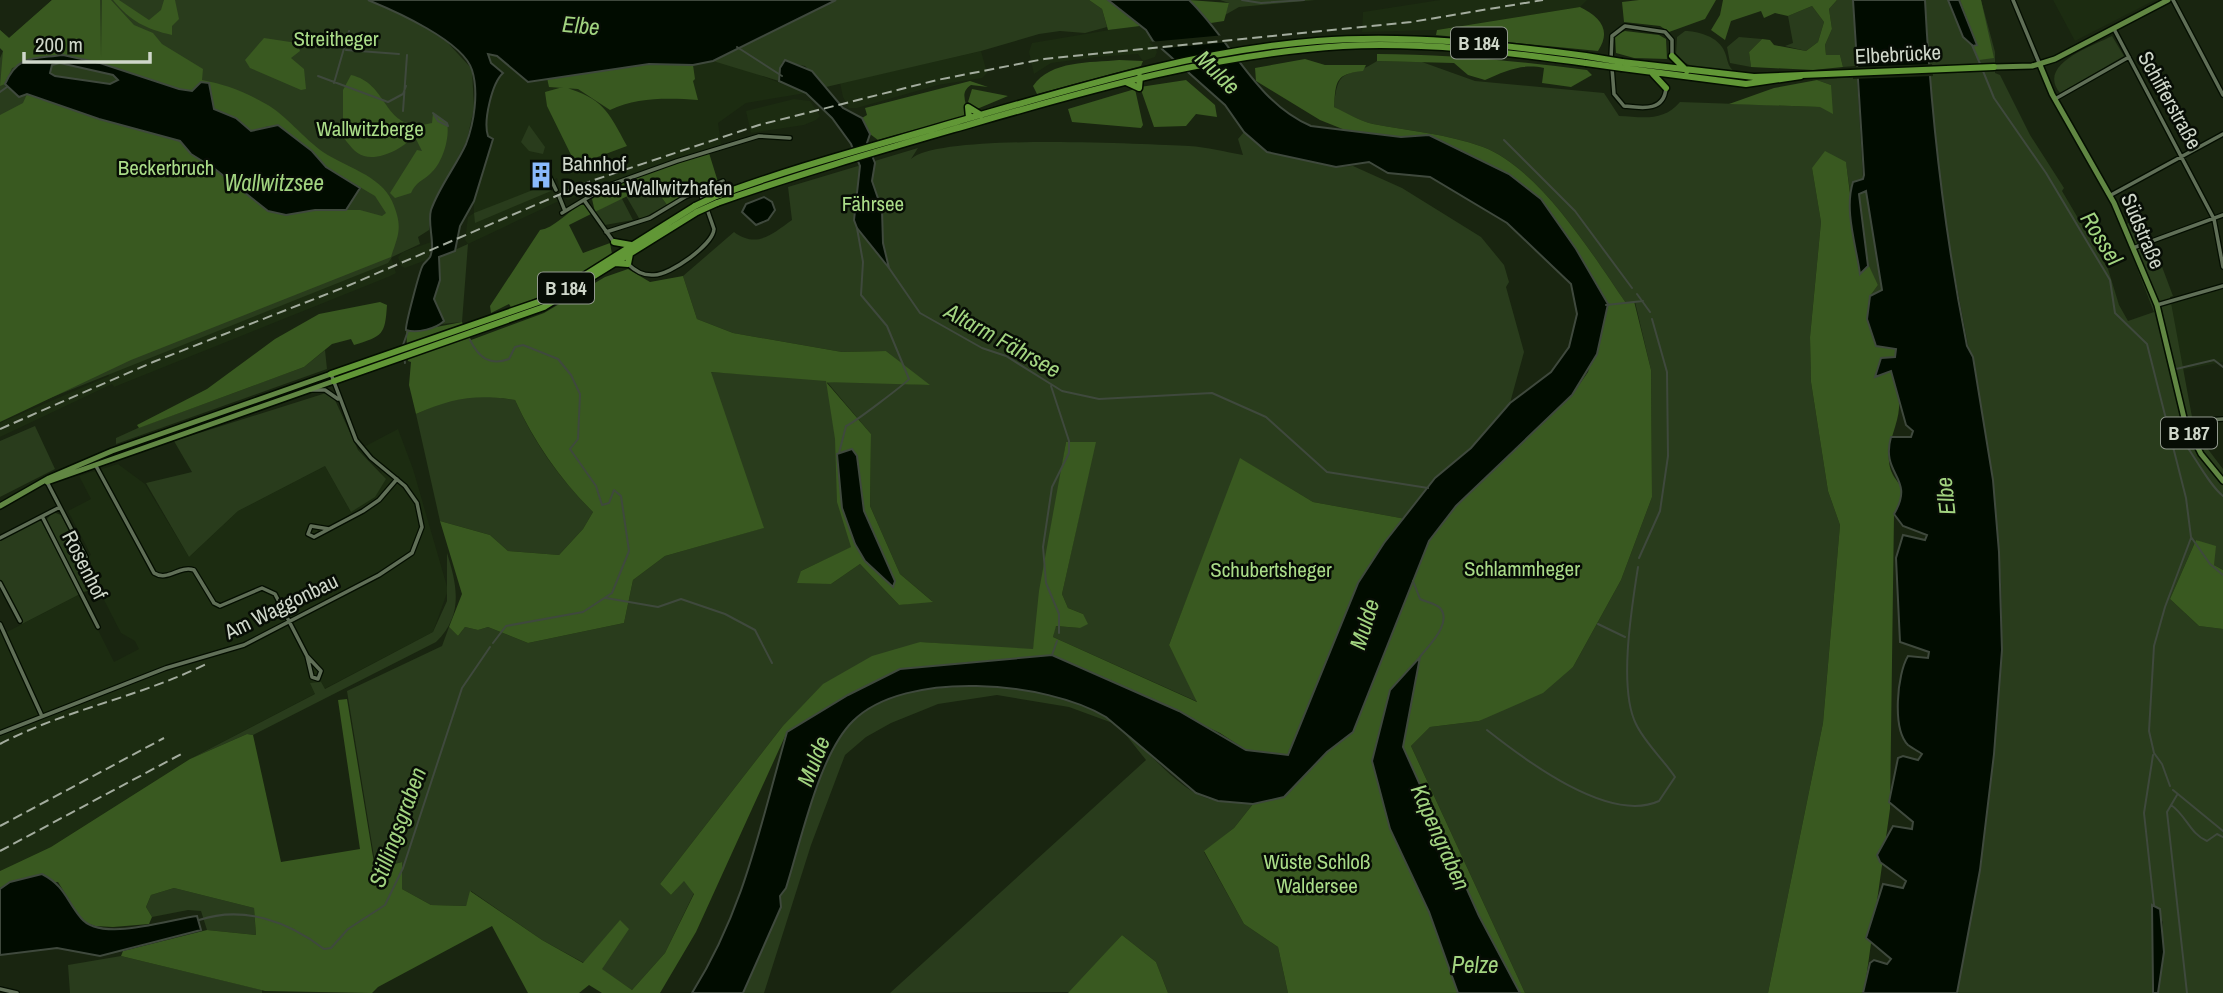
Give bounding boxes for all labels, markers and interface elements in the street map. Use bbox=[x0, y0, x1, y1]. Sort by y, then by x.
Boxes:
water label: Elbe bbox=[561, 8, 601, 42]
scale bar bbox=[24, 21, 150, 65]
park label: Streitheger bbox=[293, 24, 379, 53]
road number: B 184 bbox=[1451, 28, 1507, 58]
text: 200 m bbox=[35, 30, 83, 59]
street label: Elbebrücke bbox=[1854, 37, 1942, 71]
water label: Mulde bbox=[1189, 43, 1247, 101]
street label: Schifferstraße bbox=[2131, 46, 2209, 154]
park label: Wallwitzberge bbox=[316, 114, 424, 143]
place label: Bahnhof Dessau-Wallwitzhafen bbox=[562, 149, 733, 202]
park label: Beckerbruch bbox=[118, 153, 214, 182]
building icon: Bahnhof Dessau-Wallwitzhafen bbox=[526, 160, 556, 190]
water label: Wallwitzsee bbox=[224, 167, 324, 198]
park label: Fährsee bbox=[842, 189, 904, 218]
street label: Südstraße bbox=[2114, 189, 2172, 273]
water label: Rossel bbox=[2074, 205, 2131, 271]
road number: B 184 bbox=[538, 272, 594, 304]
water label: Altarm Fährsee bbox=[939, 295, 1067, 385]
road number: B 187 bbox=[2161, 418, 2217, 448]
water label: Elbe bbox=[1928, 476, 1962, 516]
street label: Rosenhof bbox=[55, 526, 115, 605]
park label: Schlammheger bbox=[1464, 554, 1580, 583]
park label: Schubertsheger bbox=[1210, 555, 1332, 584]
street label: Am Waggonbau bbox=[219, 566, 343, 646]
water label: Mulde bbox=[1342, 595, 1386, 653]
water label: Mulde bbox=[789, 731, 837, 791]
water label: Stillingsgraben bbox=[361, 763, 433, 891]
water label: Kapengraben bbox=[1404, 779, 1478, 895]
park label: Wüste Schloß Waldersee bbox=[1264, 847, 1370, 900]
water label: Pelze bbox=[1451, 949, 1499, 980]

